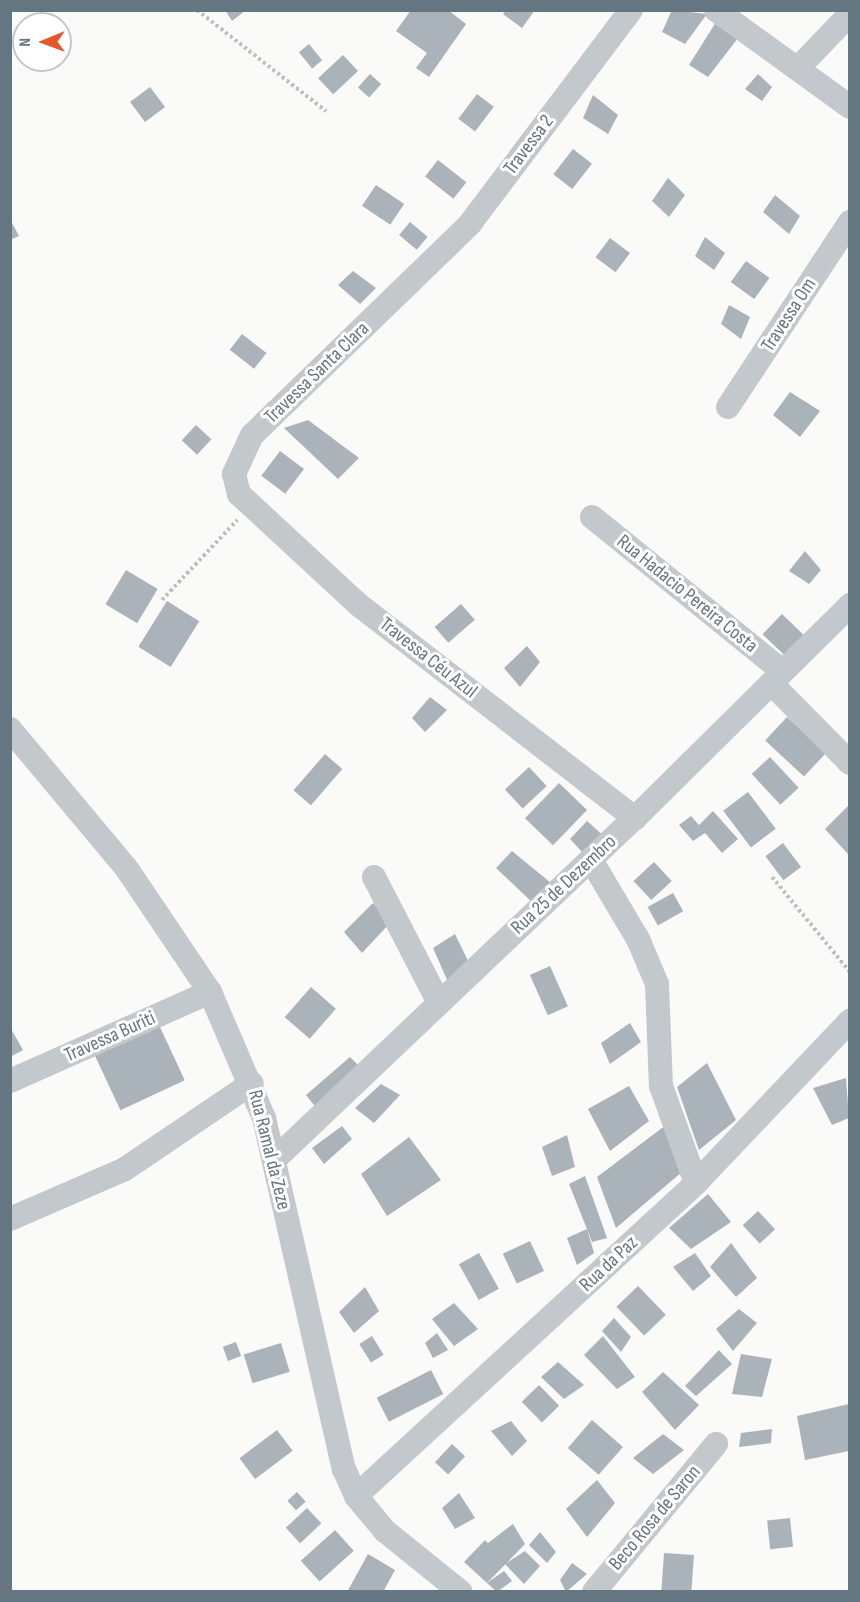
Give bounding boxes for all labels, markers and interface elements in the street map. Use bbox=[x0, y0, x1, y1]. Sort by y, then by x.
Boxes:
north arrow bbox=[12, 12, 72, 72]
text: N bbox=[16, 38, 35, 47]
street label: Travessa 2 bbox=[499, 110, 559, 180]
street label: Travessa Om bbox=[756, 274, 822, 356]
street label: Travessa Santa Clara bbox=[260, 317, 374, 429]
street label: Rua Hadacio Pereira Costa bbox=[612, 530, 762, 658]
street label: Travessa Céu Azul bbox=[374, 612, 482, 704]
street label: Rua 25 de Dezembro bbox=[506, 830, 622, 940]
street label: Travessa Buriti bbox=[61, 1006, 159, 1068]
street label: Rua Ramal da Zeze bbox=[243, 1088, 295, 1212]
street label: Rua da Paz bbox=[575, 1231, 643, 1297]
street label: Beco Rosa de Saron bbox=[604, 1461, 706, 1575]

